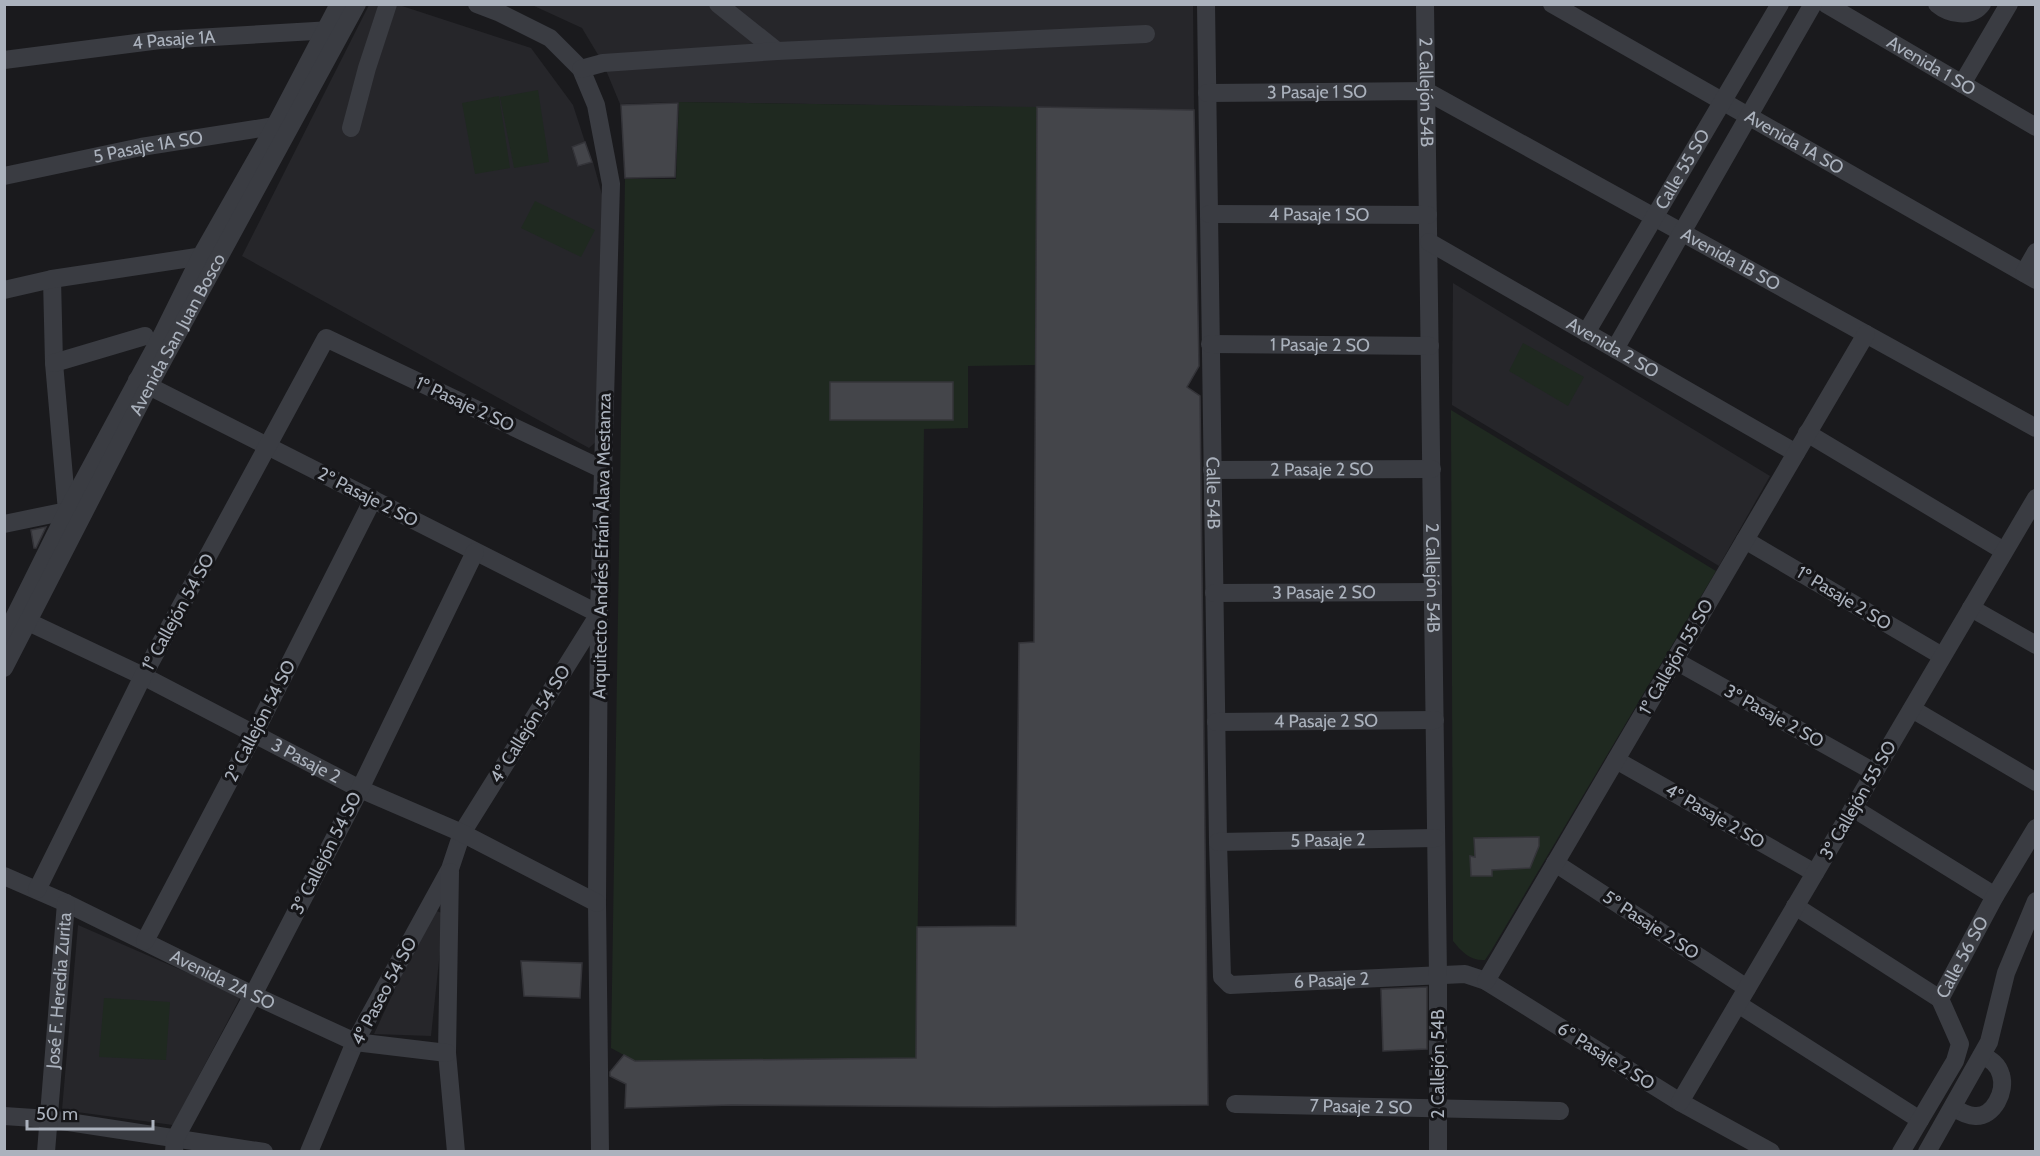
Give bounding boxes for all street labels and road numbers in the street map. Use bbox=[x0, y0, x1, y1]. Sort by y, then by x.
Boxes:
street label: 4 Pasaje 1A bbox=[131, 26, 216, 54]
street label: Avenida 1 SO bbox=[1883, 31, 1980, 100]
street label: 2 Callejón 54B bbox=[1414, 37, 1438, 147]
street label: 3 Pasaje 1 SO bbox=[1267, 81, 1367, 103]
street label: Avenida 1A SO bbox=[1741, 105, 1848, 179]
street label: Calle 55 SO bbox=[1650, 125, 1715, 213]
street label: 5 Pasaje 1A SO bbox=[91, 126, 205, 168]
street label: 4 Pasaje 1 SO bbox=[1269, 203, 1370, 226]
street label: Avenida 1B SO bbox=[1677, 223, 1784, 296]
street label: Avenida San Juan Bosco bbox=[125, 249, 230, 419]
street label: Avenida 2 SO bbox=[1563, 312, 1663, 383]
street label: 1 Pasaje 2 SO bbox=[1270, 334, 1370, 356]
street label: 1º Pasaje 2 SO bbox=[412, 372, 518, 436]
street label: Arquitecto Andrés Efraín Álava Mestanza bbox=[588, 392, 616, 699]
street label: Calle 54B bbox=[1201, 457, 1225, 530]
street label: 2 Pasaje 2 SO bbox=[1270, 458, 1374, 481]
street label: 2º Pasaje 2 SO bbox=[314, 462, 422, 532]
street label: 2 Callejón 54B bbox=[1421, 523, 1444, 633]
street label: 1º Callejón 54 SO bbox=[137, 550, 219, 674]
street label: 1º Pasaje 2 SO bbox=[1793, 561, 1895, 635]
street label: 3 Pasaje 2 SO bbox=[1272, 581, 1376, 604]
street label: 1º Callejón 55 SO bbox=[1634, 595, 1718, 719]
street label: 2º Callejón 54 SO bbox=[220, 656, 300, 786]
street label: 4º Callejón 54 SO bbox=[485, 661, 575, 787]
street label: 3º Pasaje 2 SO bbox=[1720, 680, 1828, 752]
street label: 4 Pasaje 2 SO bbox=[1274, 710, 1378, 732]
street label: 3 Pasaje 2 bbox=[268, 734, 344, 788]
street label: 3º Callejón 55 SO bbox=[1815, 737, 1901, 863]
street label: 4º Pasaje 2 SO bbox=[1662, 779, 1769, 853]
street label: 3º Callejón 54 SO bbox=[286, 788, 366, 918]
street label: 5 Pasaje 2 bbox=[1290, 828, 1366, 852]
street label: 5º Pasaje 2 SO bbox=[1599, 886, 1703, 964]
street label: José F. Heredia Zurita bbox=[42, 911, 76, 1071]
street label: Calle 56 SO bbox=[1931, 912, 1993, 1002]
street label: 4º Paseo 54 SO bbox=[346, 933, 422, 1049]
street label: Avenida 2A SO bbox=[166, 945, 279, 1015]
street label: 6 Pasaje 2 bbox=[1293, 967, 1370, 993]
street label: 2 Callejón 54B bbox=[1427, 1009, 1449, 1119]
street label: 6º Pasaje 2 SO bbox=[1553, 1017, 1659, 1095]
street label: 7 Pasaje 2 SO bbox=[1309, 1095, 1413, 1119]

